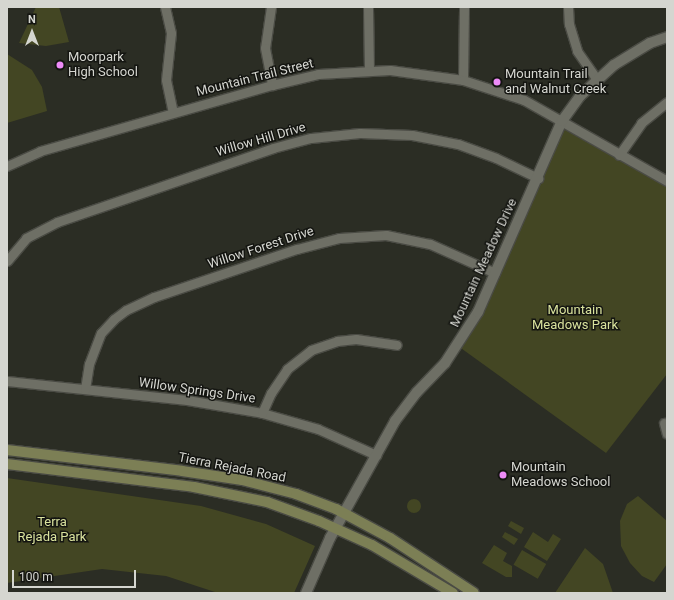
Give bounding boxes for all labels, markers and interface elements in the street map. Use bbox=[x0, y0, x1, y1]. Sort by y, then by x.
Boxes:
north arrow bbox=[12, 12, 52, 52]
text: N bbox=[28, 13, 36, 26]
place label: Moorpark High School bbox=[68, 50, 138, 81]
street label: Mountain Trail Street bbox=[195, 56, 315, 100]
marker: Moorpark High School bbox=[55, 60, 65, 70]
place label: Mountain Trail and Walnut Creek bbox=[505, 67, 606, 98]
marker: Mountain Trail and Walnut Creek bbox=[492, 77, 502, 87]
street label: Willow Hill Drive bbox=[214, 120, 308, 160]
street label: Mountain Meadow Drive bbox=[447, 196, 521, 330]
street label: Willow Forest Drive bbox=[206, 224, 316, 272]
park label: Mountain Meadows Park bbox=[532, 303, 618, 334]
street label: Willow Springs Drive bbox=[138, 375, 256, 407]
street label: Tierra Rejada Road bbox=[177, 450, 287, 486]
place label: Mountain Meadows School bbox=[511, 460, 610, 491]
marker: Mountain Meadows School bbox=[498, 470, 508, 480]
park label: Terra Rejada Park bbox=[18, 515, 86, 546]
scale bar bbox=[14, 562, 138, 588]
text: 100 m bbox=[19, 570, 53, 584]

